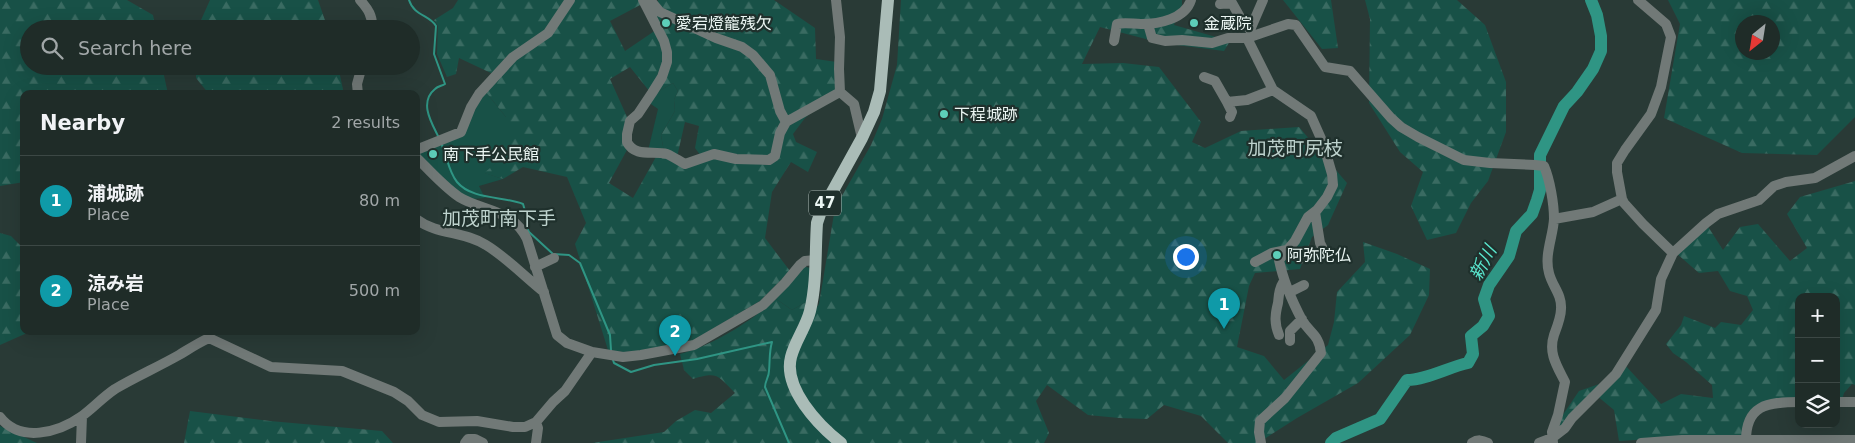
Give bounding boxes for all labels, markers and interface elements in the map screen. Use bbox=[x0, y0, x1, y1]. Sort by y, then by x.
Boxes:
place label: 愛宕燈籠残欠 bbox=[676, 14, 772, 33]
place label: 金蔵院 bbox=[1204, 14, 1252, 33]
north arrow bbox=[1735, 15, 1780, 60]
marker: 愛宕燈籠残欠 bbox=[660, 17, 672, 29]
marker: 金蔵院 bbox=[1188, 17, 1200, 29]
search box bbox=[20, 20, 420, 75]
icon: search bbox=[38, 34, 66, 62]
text: Search here bbox=[78, 37, 192, 59]
place label: 下程城跡 bbox=[954, 105, 1018, 124]
marker: 下程城跡 bbox=[938, 108, 950, 120]
text: Nearby bbox=[40, 111, 125, 135]
text: 2 results bbox=[331, 113, 400, 132]
district label: 加茂町尻枝 bbox=[1247, 137, 1343, 159]
place label: 南下手公民館 bbox=[443, 145, 539, 164]
marker: 南下手公民館 bbox=[427, 148, 439, 160]
text: 浦城跡 bbox=[87, 182, 144, 204]
road number: 47 bbox=[809, 190, 841, 216]
text: 1 bbox=[50, 191, 62, 210]
text: 80 m bbox=[359, 191, 400, 210]
text: Place bbox=[87, 205, 130, 224]
district label: 加茂町南下手 bbox=[442, 207, 556, 229]
water label: 新川 bbox=[1465, 240, 1501, 284]
your location bbox=[1173, 244, 1199, 270]
place label: 阿弥陀仏 bbox=[1287, 246, 1351, 265]
marker: 阿弥陀仏 bbox=[1271, 249, 1283, 261]
text: 涼み岩 bbox=[87, 272, 144, 294]
text: 2 bbox=[50, 281, 62, 300]
text: 500 m bbox=[349, 281, 400, 300]
pin: 1 bbox=[1208, 288, 1240, 329]
map controls bbox=[1795, 293, 1840, 428]
button: + bbox=[1795, 293, 1840, 338]
text: Place bbox=[87, 295, 130, 314]
pin: 2 bbox=[659, 315, 691, 356]
button: − bbox=[1795, 338, 1840, 383]
button: layers bbox=[1795, 383, 1840, 428]

